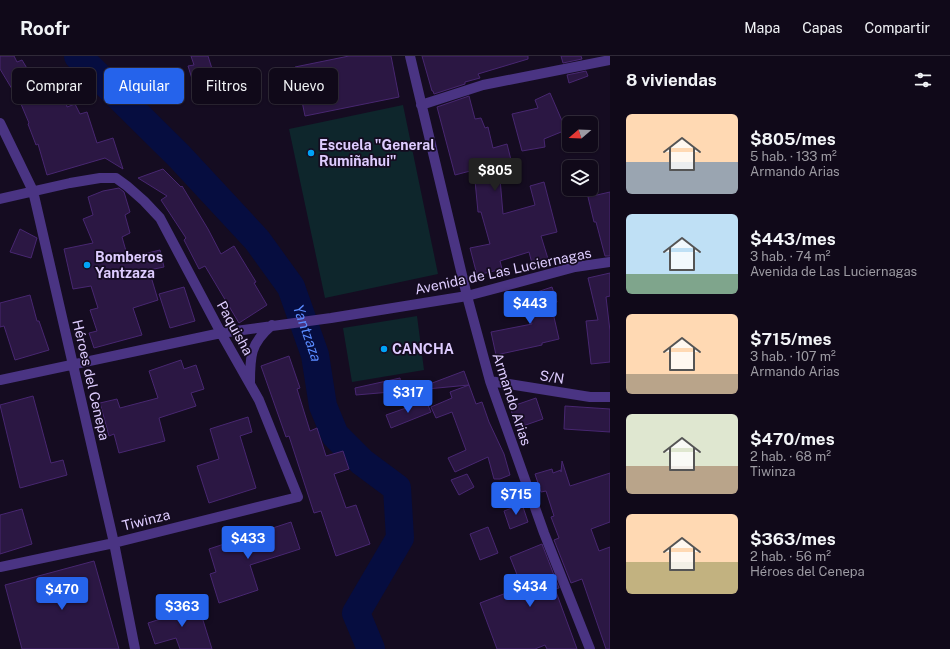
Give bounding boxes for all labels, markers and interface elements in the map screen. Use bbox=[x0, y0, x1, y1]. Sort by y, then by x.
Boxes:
text: Roofr bbox=[20, 17, 70, 39]
text: Mapa bbox=[744, 20, 780, 36]
text: Capas bbox=[802, 20, 843, 36]
text: Compartir bbox=[865, 20, 930, 36]
chip: Comprar bbox=[12, 68, 96, 104]
chip: Alquilar bbox=[104, 68, 184, 104]
chip: Filtros bbox=[192, 68, 261, 104]
chip: Nuevo bbox=[269, 68, 338, 104]
icon: filters bbox=[912, 69, 934, 91]
text: 8 viviendas bbox=[626, 70, 717, 90]
north arrow bbox=[562, 116, 598, 152]
map controls bbox=[562, 116, 598, 196]
text: $805/mes bbox=[750, 129, 836, 149]
icon: home bbox=[658, 130, 706, 178]
place label: Escuela "General Rumiñahui" bbox=[319, 137, 435, 169]
marker: Escuela "General Rumiñahui" bbox=[306, 148, 316, 158]
text: 5 hab. · 133 m² bbox=[750, 149, 837, 164]
pin: $805 bbox=[471, 158, 519, 192]
button: layers bbox=[562, 160, 598, 196]
text: $805 bbox=[478, 163, 512, 178]
text: Armando Arias bbox=[750, 164, 840, 179]
text: $443/mes bbox=[750, 229, 836, 249]
icon: home bbox=[658, 230, 706, 278]
street label: Avenida de Las Luciernagas bbox=[413, 244, 593, 298]
place label: Bomberos Yantzaza bbox=[95, 249, 163, 281]
text: 3 hab. · 74 m² bbox=[750, 249, 831, 264]
marker: Bomberos Yantzaza bbox=[82, 260, 92, 270]
text: Avenida de Las Luciernagas bbox=[750, 264, 917, 279]
pin: $443 bbox=[506, 291, 554, 325]
text: $443 bbox=[513, 296, 547, 311]
street label: Paquisha bbox=[214, 298, 256, 358]
water label: Yantzaza bbox=[290, 302, 325, 363]
street label: Héroes del Cenepa bbox=[69, 318, 113, 442]
text: $715/mes bbox=[750, 329, 832, 349]
icon: home bbox=[658, 330, 706, 378]
place label: CANCHA bbox=[392, 341, 454, 357]
marker: CANCHA bbox=[379, 344, 389, 354]
text: 3 hab. · 107 m² bbox=[750, 349, 836, 364]
street label: Armando Arias bbox=[489, 351, 535, 447]
text: Armando Arias bbox=[750, 364, 840, 379]
street label: S/N bbox=[538, 367, 566, 387]
pin: $317 bbox=[384, 380, 432, 414]
text: $317 bbox=[392, 385, 424, 400]
text: $470/mes bbox=[750, 429, 835, 449]
icon: home bbox=[658, 430, 706, 478]
text: 2 hab. · 68 m² bbox=[750, 449, 831, 464]
text: Tiwinza bbox=[750, 464, 795, 479]
pin: $715 bbox=[492, 482, 540, 516]
text: $715 bbox=[500, 487, 532, 502]
street label: Tiwinza bbox=[120, 506, 172, 534]
pin: $433 bbox=[224, 526, 272, 560]
text: $363/mes bbox=[750, 529, 836, 549]
icon: home bbox=[658, 530, 706, 578]
text: $433 bbox=[231, 531, 265, 546]
text: 2 hab. · 56 m² bbox=[750, 549, 831, 564]
text: Héroes del Cenepa bbox=[750, 564, 865, 579]
pin: $434 bbox=[506, 574, 554, 608]
pin: $470 bbox=[38, 577, 86, 611]
text: $434 bbox=[513, 579, 547, 594]
text: $470 bbox=[45, 582, 79, 597]
pin: $363 bbox=[158, 594, 206, 628]
text: $363 bbox=[165, 599, 199, 614]

